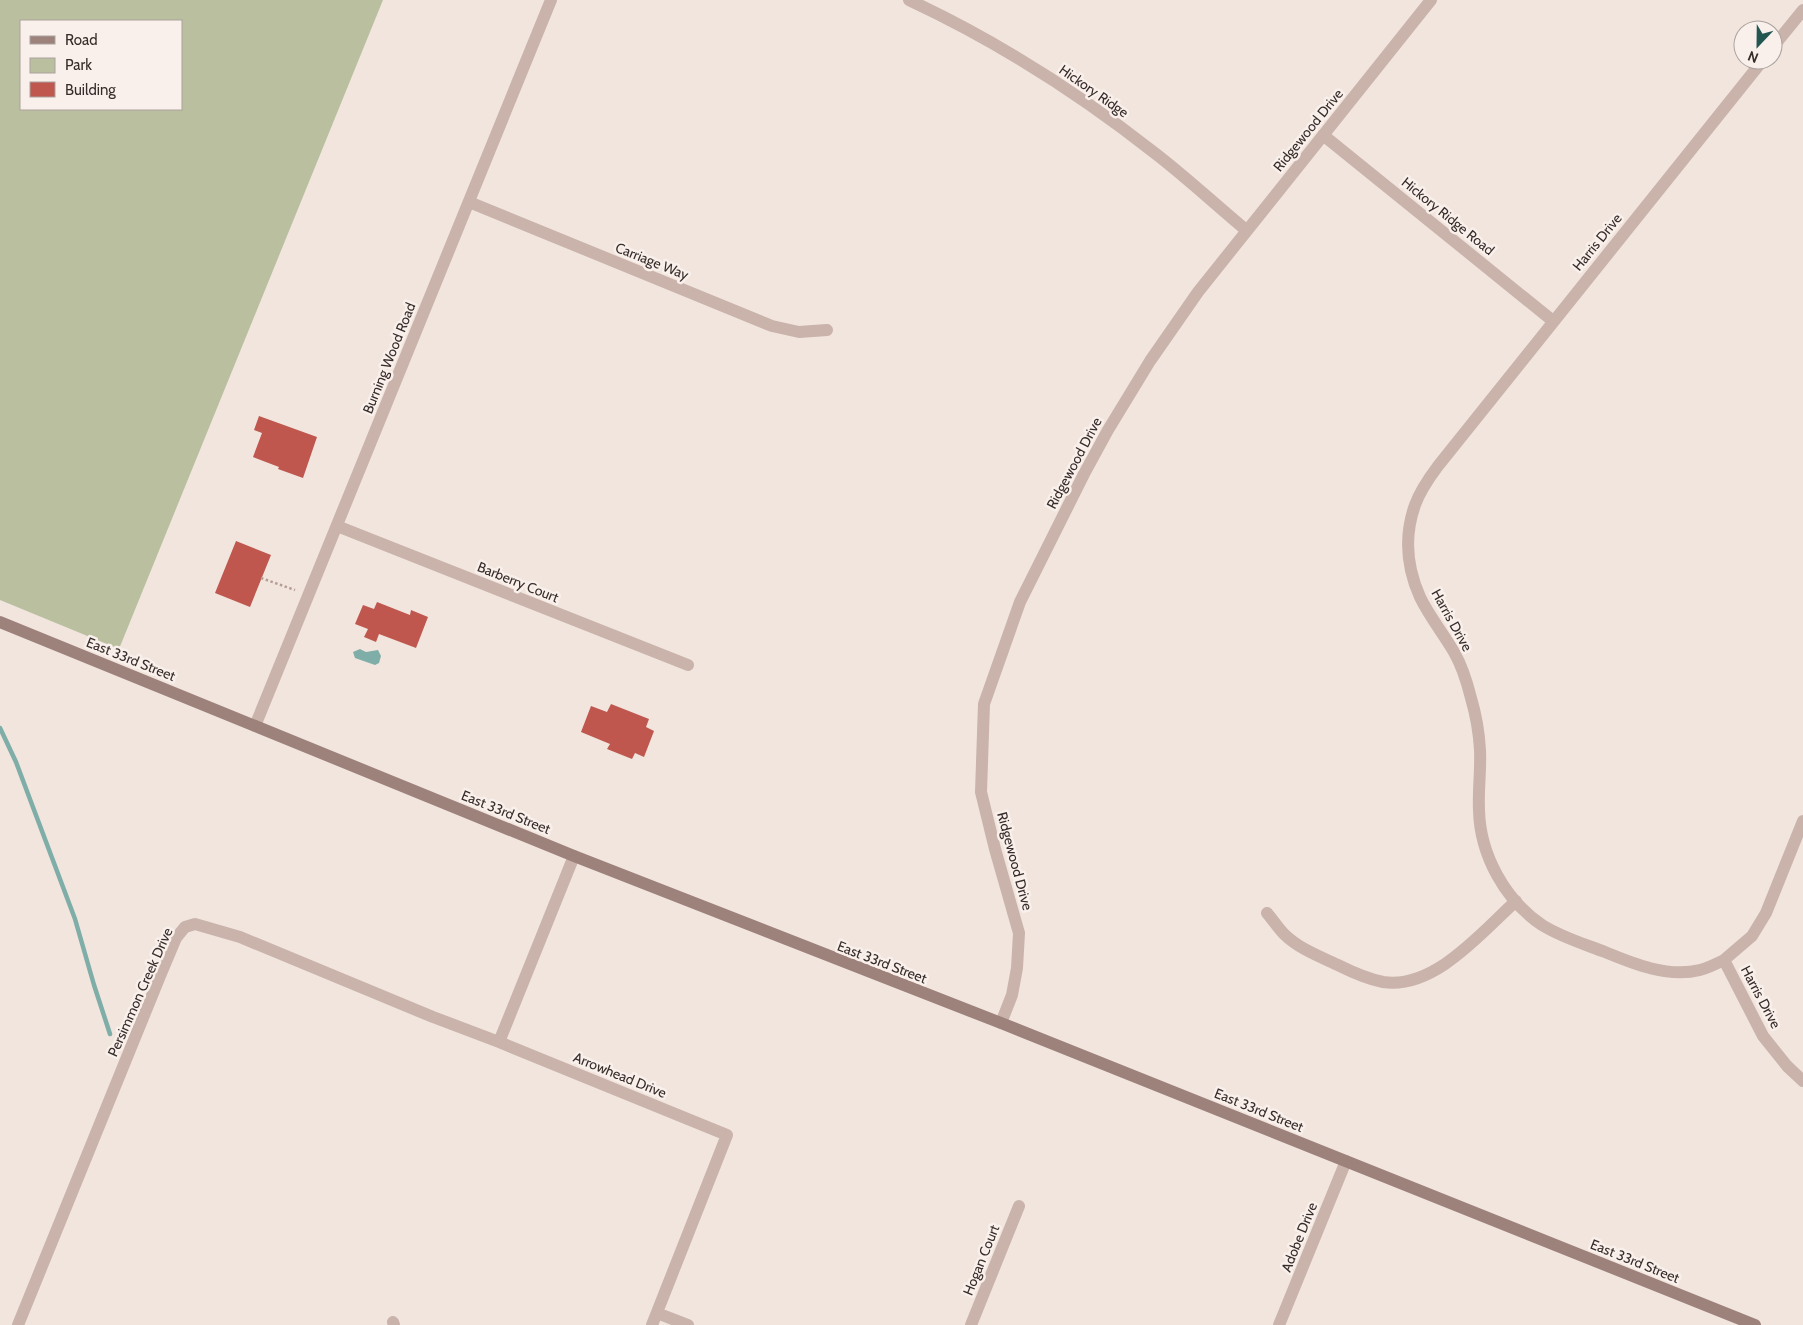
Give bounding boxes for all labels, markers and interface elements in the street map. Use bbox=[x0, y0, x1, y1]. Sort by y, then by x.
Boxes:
legend bbox=[20, 20, 182, 110]
north arrow bbox=[1733, 20, 1783, 70]
text: Road bbox=[65, 31, 98, 49]
text: N bbox=[1745, 47, 1761, 67]
text: Park bbox=[65, 56, 92, 74]
street label: Hickory Ridge bbox=[1056, 61, 1132, 121]
text: Building bbox=[65, 81, 116, 99]
street label: Ridgewood Drive bbox=[1269, 85, 1347, 175]
street label: Hickory Ridge Road bbox=[1398, 173, 1498, 259]
street label: Harris Drive bbox=[1568, 210, 1626, 274]
street label: Carriage Way bbox=[613, 238, 691, 284]
street label: Burning Wood Road bbox=[359, 300, 419, 416]
street label: Ridgewood Drive bbox=[1042, 414, 1106, 512]
street label: Barberry Court bbox=[475, 558, 562, 607]
street label: Harris Drive bbox=[1427, 586, 1477, 654]
street label: East 33rd Street bbox=[84, 633, 178, 685]
street label: East 33rd Street bbox=[459, 786, 553, 838]
street label: Ridgewood Drive bbox=[993, 810, 1037, 912]
street label: Persimmon Creek Drive bbox=[103, 925, 177, 1059]
street label: East 33rd Street bbox=[835, 937, 930, 987]
street label: Harris Drive bbox=[1737, 962, 1785, 1032]
street label: Arrowhead Drive bbox=[571, 1048, 669, 1102]
street label: East 33rd Street bbox=[1212, 1084, 1306, 1136]
street label: Adobe Drive bbox=[1277, 1200, 1321, 1274]
street label: Hogan Court bbox=[959, 1222, 1003, 1298]
street label: East 33rd Street bbox=[1588, 1235, 1682, 1287]

